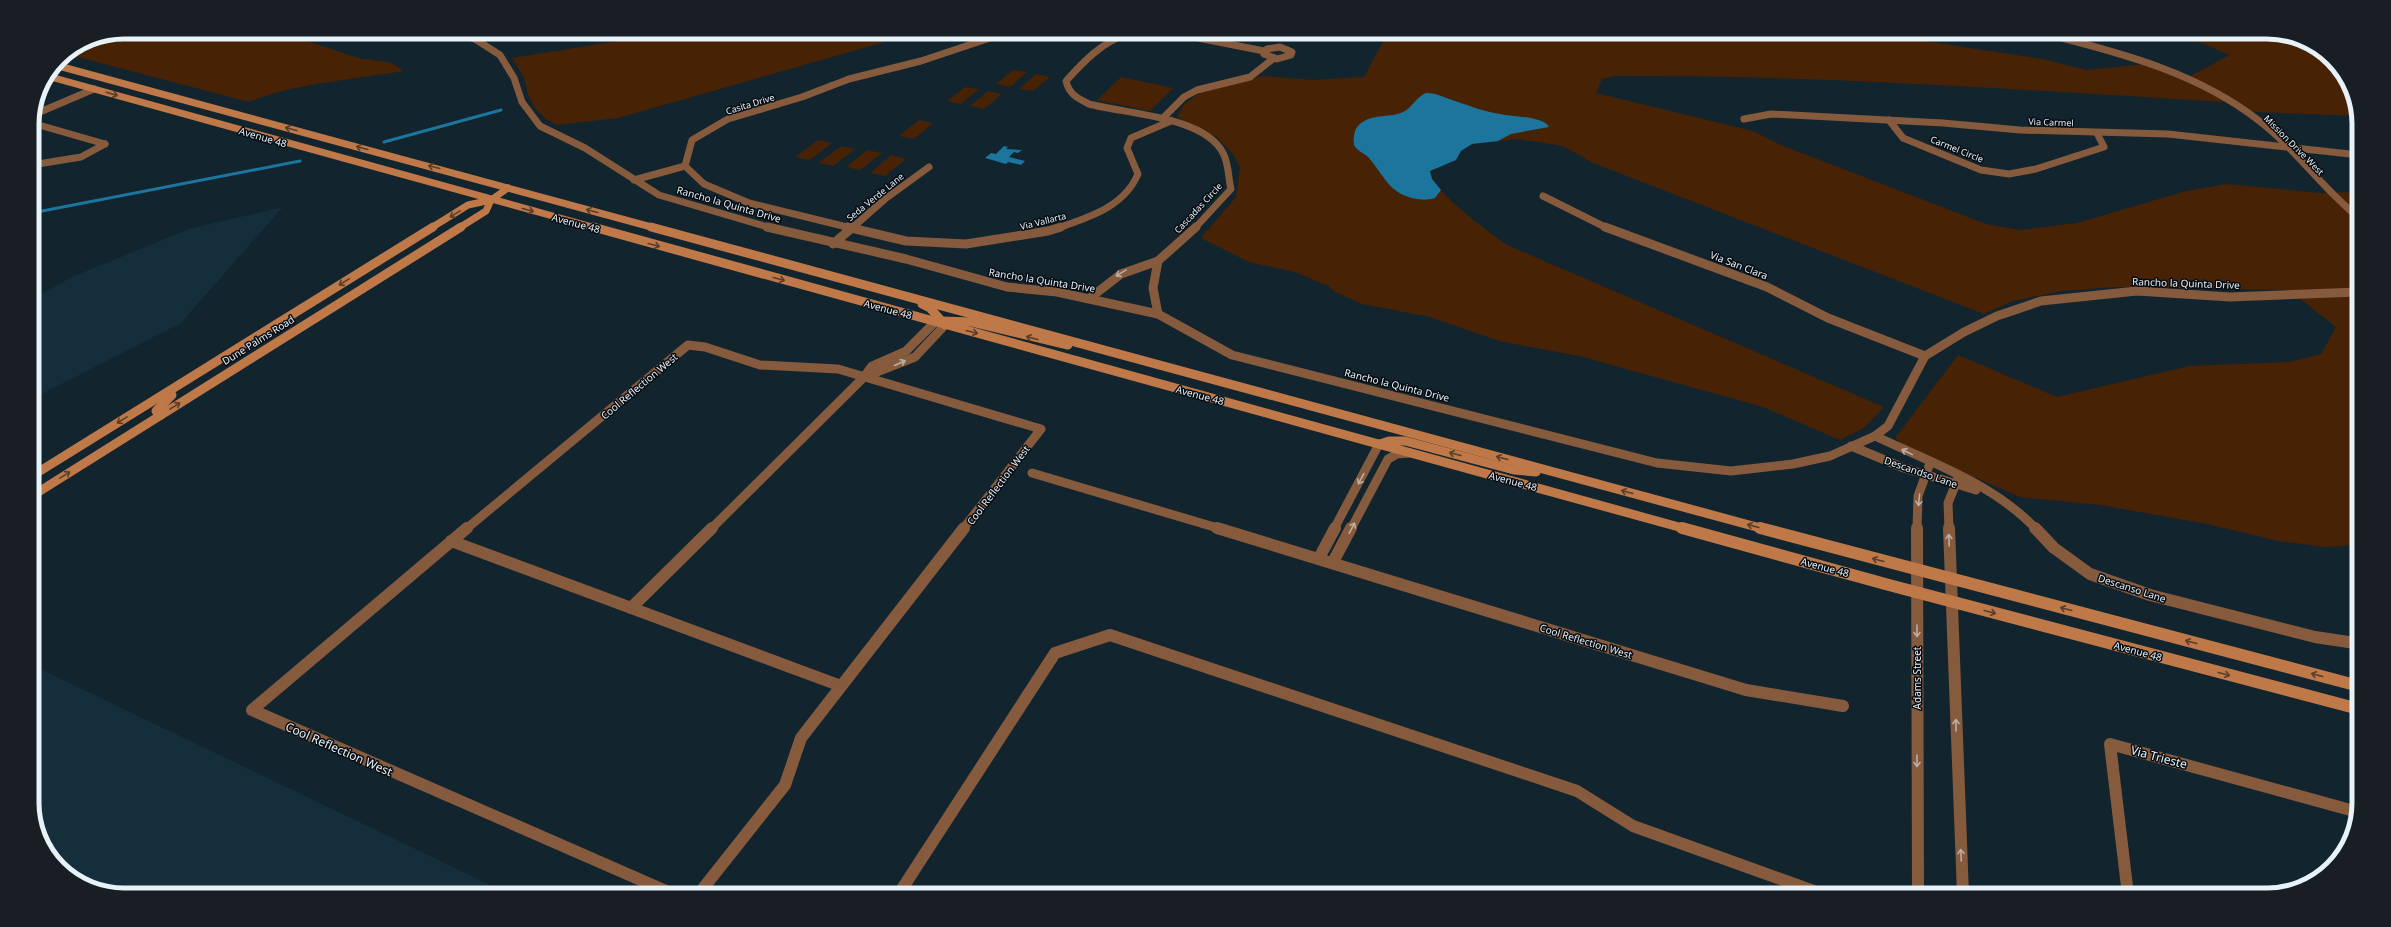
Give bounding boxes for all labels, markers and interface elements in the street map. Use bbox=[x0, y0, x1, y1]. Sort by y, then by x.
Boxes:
street label: Casita Drive bbox=[724, 90, 776, 118]
one-way arrow bbox=[105, 91, 118, 98]
street label: Mission Drive West bbox=[2261, 112, 2327, 178]
street label: Via Carmel bbox=[2028, 115, 2074, 129]
street label: Avenue 48 bbox=[237, 123, 289, 151]
one-way arrow bbox=[285, 125, 298, 132]
street label: Carmel Circle bbox=[1929, 133, 1985, 165]
one-way arrow bbox=[356, 144, 369, 151]
one-way arrow bbox=[428, 163, 441, 170]
street label: Seda Verde Lane bbox=[844, 170, 906, 224]
street label: Cascadas Circle bbox=[1171, 180, 1225, 236]
street label: Rancho la Quinta Drive bbox=[675, 182, 783, 226]
one-way arrow bbox=[586, 206, 599, 214]
one-way arrow bbox=[522, 207, 535, 214]
street label: Via Vallarta bbox=[1019, 209, 1067, 233]
one-way arrow bbox=[449, 210, 461, 218]
street label: Avenue 48 bbox=[550, 210, 602, 236]
one-way arrow bbox=[647, 242, 660, 249]
street label: Via San Clara bbox=[1708, 248, 1770, 282]
street label: Rancho la Quinta Drive bbox=[988, 265, 1097, 295]
one-way arrow bbox=[1115, 270, 1127, 278]
street label: Rancho la Quinta Drive bbox=[2132, 274, 2240, 292]
one-way arrow bbox=[772, 276, 785, 283]
one-way arrow bbox=[339, 278, 350, 286]
street label: Avenue 48 bbox=[862, 296, 914, 322]
street label: Dune Palms Road bbox=[219, 312, 297, 368]
one-way arrow bbox=[965, 329, 978, 336]
one-way arrow bbox=[1026, 334, 1039, 341]
street label: Cool Reflection West bbox=[598, 350, 681, 422]
one-way arrow bbox=[893, 359, 905, 366]
street label: Rancho la Quinta Drive bbox=[1343, 365, 1451, 405]
street label: Avenue 48 bbox=[1174, 382, 1226, 408]
one-way arrow bbox=[169, 402, 180, 410]
one-way arrow bbox=[117, 416, 128, 424]
street label: Cool Reflection West bbox=[963, 442, 1033, 528]
one-way arrow bbox=[1901, 448, 1913, 455]
one-way arrow bbox=[1449, 450, 1462, 457]
street label: Descandso Lane bbox=[1883, 453, 1960, 491]
one-way arrow bbox=[1496, 454, 1509, 461]
street label: Avenue 48 bbox=[1487, 468, 1539, 494]
one-way arrow bbox=[59, 471, 70, 479]
one-way arrow bbox=[1357, 473, 1364, 485]
one-way arrow bbox=[1621, 488, 1634, 495]
one-way arrow bbox=[1915, 493, 1923, 506]
one-way arrow bbox=[1348, 522, 1356, 534]
one-way arrow bbox=[1747, 522, 1760, 529]
one-way arrow bbox=[1946, 534, 1953, 547]
street label: Avenue 48 bbox=[1799, 554, 1851, 580]
one-way arrow bbox=[1872, 556, 1885, 563]
street label: Descanso Lane bbox=[2096, 570, 2168, 606]
one-way arrow bbox=[2059, 605, 2072, 613]
one-way arrow bbox=[1984, 609, 1997, 616]
street label: Cool Reflection West bbox=[1538, 620, 1634, 662]
one-way arrow bbox=[1913, 624, 1921, 637]
street label: Avenue 48 bbox=[2112, 638, 2164, 664]
one-way arrow bbox=[2185, 638, 2198, 645]
street label: Adams Street bbox=[1910, 646, 1924, 709]
one-way arrow bbox=[2311, 670, 2324, 678]
one-way arrow bbox=[2218, 671, 2231, 678]
street label: Cool Reflection West bbox=[283, 718, 396, 780]
one-way arrow bbox=[1952, 719, 1960, 732]
street label: Via Trieste bbox=[2129, 741, 2189, 773]
one-way arrow bbox=[1913, 754, 1921, 767]
one-way arrow bbox=[1957, 849, 1965, 862]

